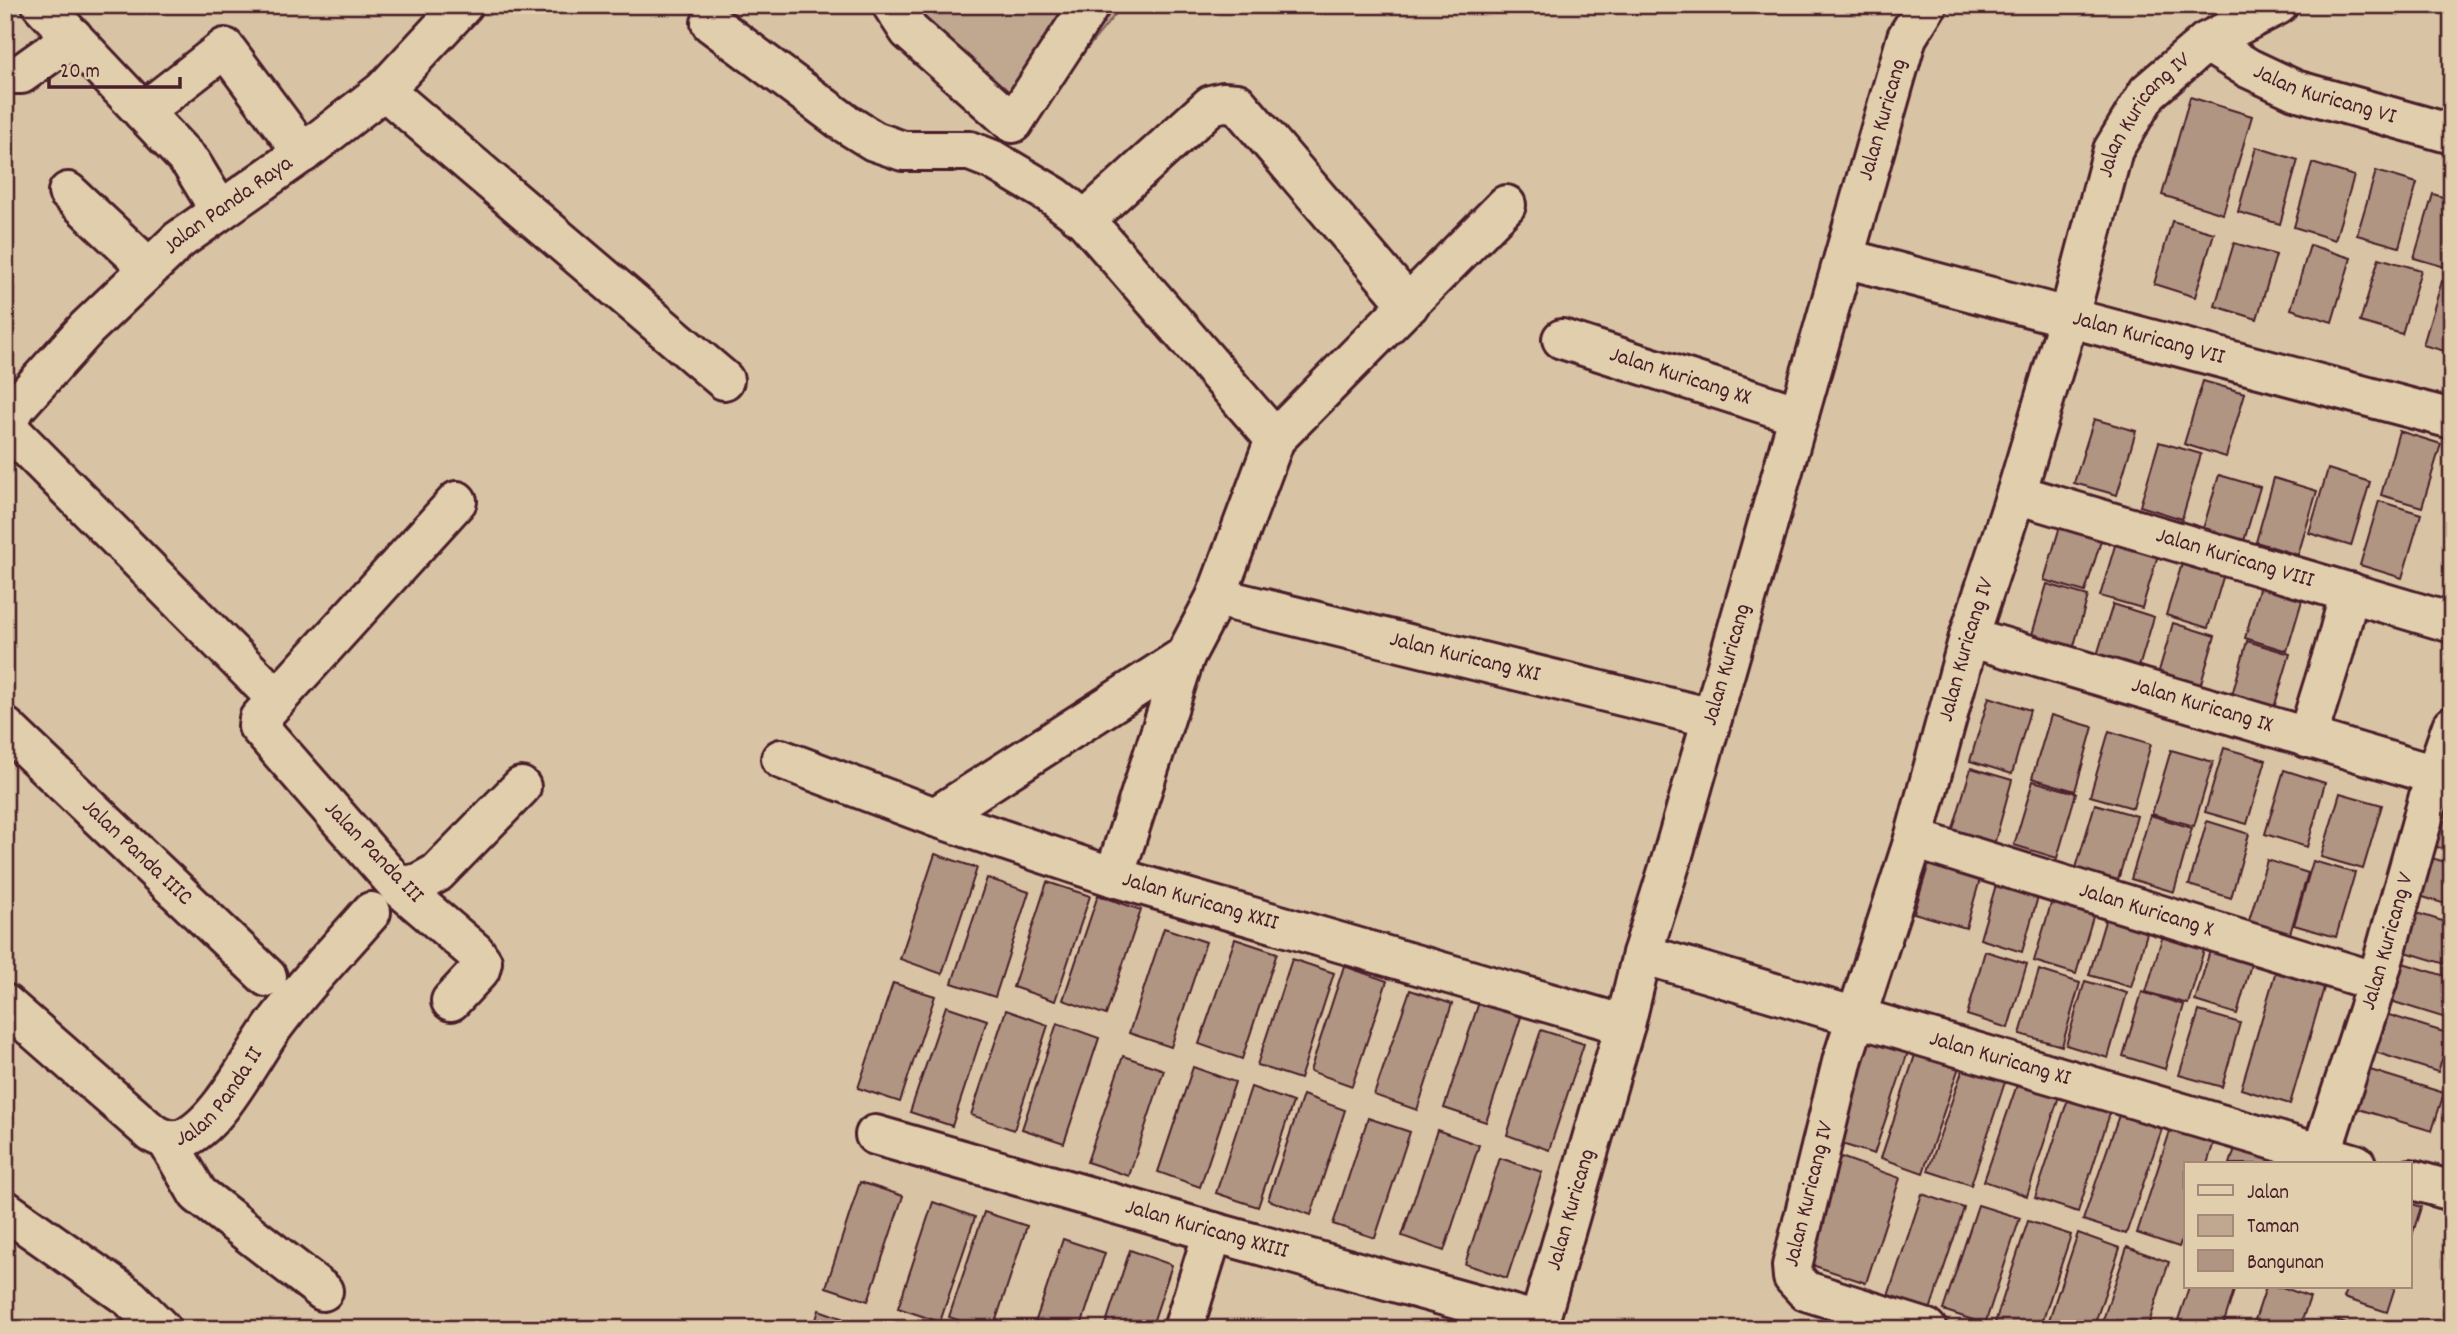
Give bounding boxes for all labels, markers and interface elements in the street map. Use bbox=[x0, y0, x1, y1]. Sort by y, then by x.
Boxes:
street label: Jalan Kuricang IV bbox=[2090, 45, 2199, 181]
scale bar bbox=[49, 46, 180, 90]
street label: Jalan Kuricang bbox=[1850, 55, 1916, 185]
street label: Jalan Kuricang VI bbox=[2247, 56, 2400, 134]
text: 20 m bbox=[60, 58, 100, 88]
street label: Jalan Panda Raya bbox=[156, 147, 301, 263]
street label: Jalan Kuricang VII bbox=[2069, 303, 2228, 375]
street label: Jalan Kuricang XX bbox=[1605, 339, 1755, 415]
street label: Jalan Kuricang VIII bbox=[2152, 520, 2318, 598]
street label: Jalan Kuricang IV bbox=[1930, 573, 2004, 725]
street label: Jalan Kuricang bbox=[1694, 600, 1760, 730]
street label: Jalan Kuricang XXI bbox=[1386, 623, 1543, 692]
street label: Jalan Kuricang IX bbox=[2127, 669, 2277, 743]
street label: Jalan Panda IIIC bbox=[74, 791, 200, 914]
street label: Jalan Panda III bbox=[315, 794, 431, 912]
street label: Jalan Kuricang XXII bbox=[1118, 864, 1282, 940]
street label: Jalan Kuricang V bbox=[2352, 869, 2423, 1014]
street label: Jalan Kuricang X bbox=[2075, 874, 2217, 947]
street label: Jalan Kuricang XI bbox=[1925, 1023, 2075, 1096]
street label: Jalan Panda II bbox=[172, 1041, 272, 1157]
street label: Jalan Kuricang IV bbox=[1776, 1118, 1843, 1270]
street label: Jalan Kuricang bbox=[1538, 1145, 1605, 1275]
legend bbox=[2184, 1162, 2412, 1288]
text: Jalan bbox=[2247, 1179, 2289, 1209]
street label: Jalan Kuricang XXIII bbox=[1121, 1191, 1292, 1269]
text: Taman bbox=[2247, 1213, 2299, 1243]
text: Bangunan bbox=[2247, 1249, 2324, 1279]

